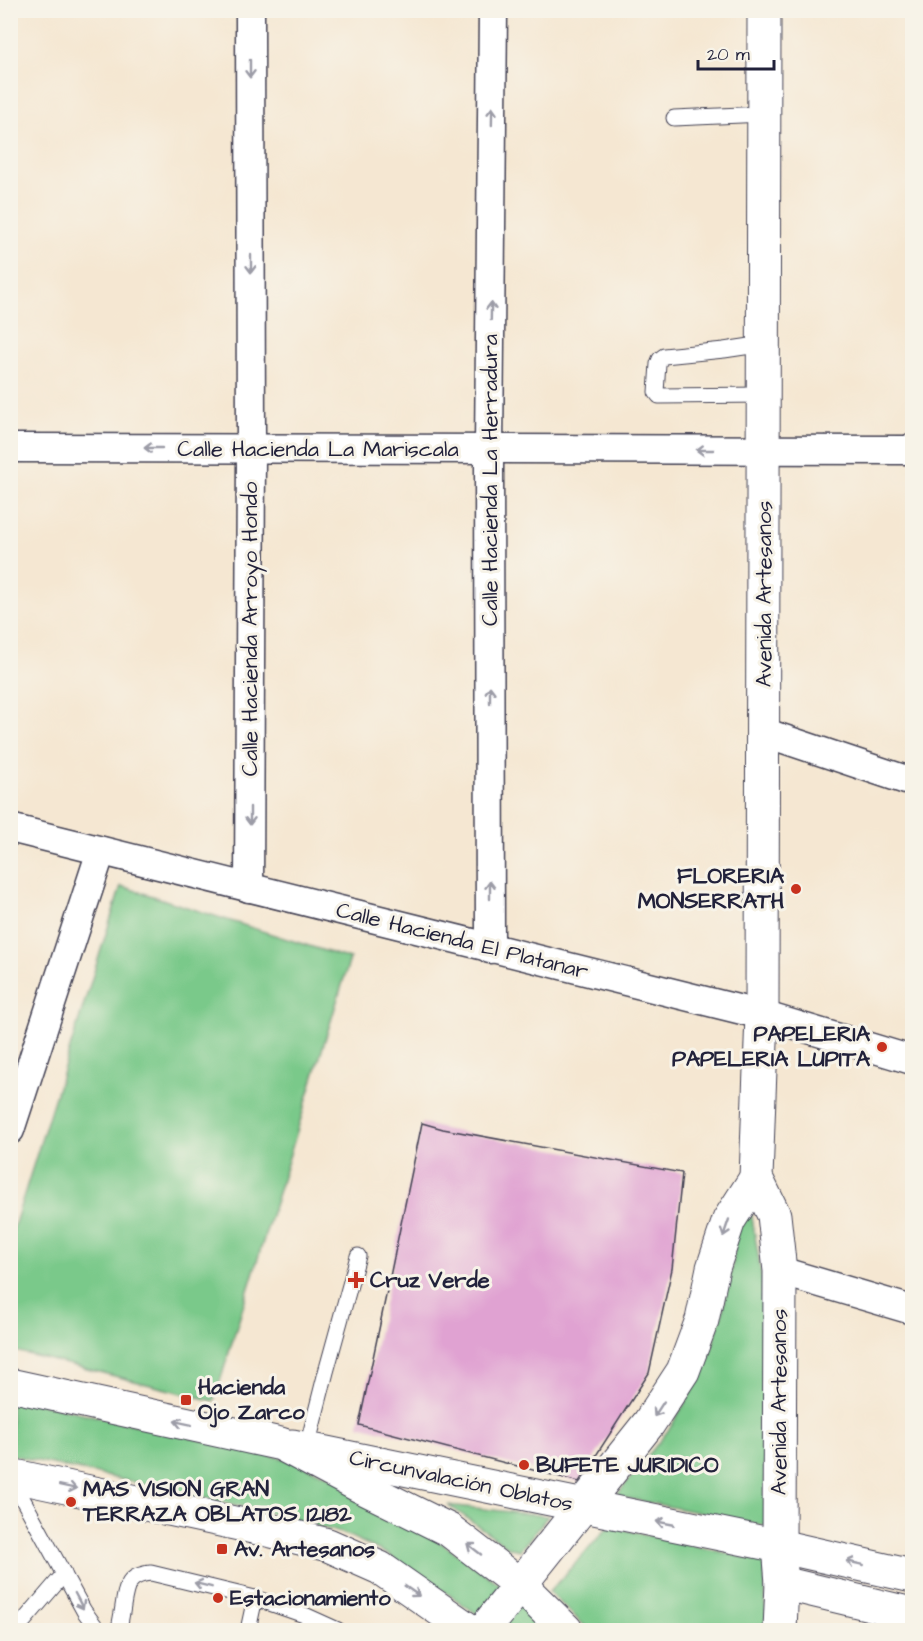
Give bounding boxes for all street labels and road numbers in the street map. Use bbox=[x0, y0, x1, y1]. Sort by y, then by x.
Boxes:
street label: Calle Hacienda La Herradura bbox=[475, 334, 506, 626]
street label: Calle Hacienda La Mariscala bbox=[177, 434, 459, 465]
street label: Calle Hacienda Arroyo Hondo bbox=[235, 481, 267, 776]
street label: Avenida Artesanos bbox=[749, 501, 780, 687]
street label: Calle Hacienda El Platanar bbox=[333, 895, 591, 987]
street label: Avenida Artesanos bbox=[764, 1309, 795, 1495]
street label: Circunvalación Oblatos bbox=[346, 1442, 576, 1520]

